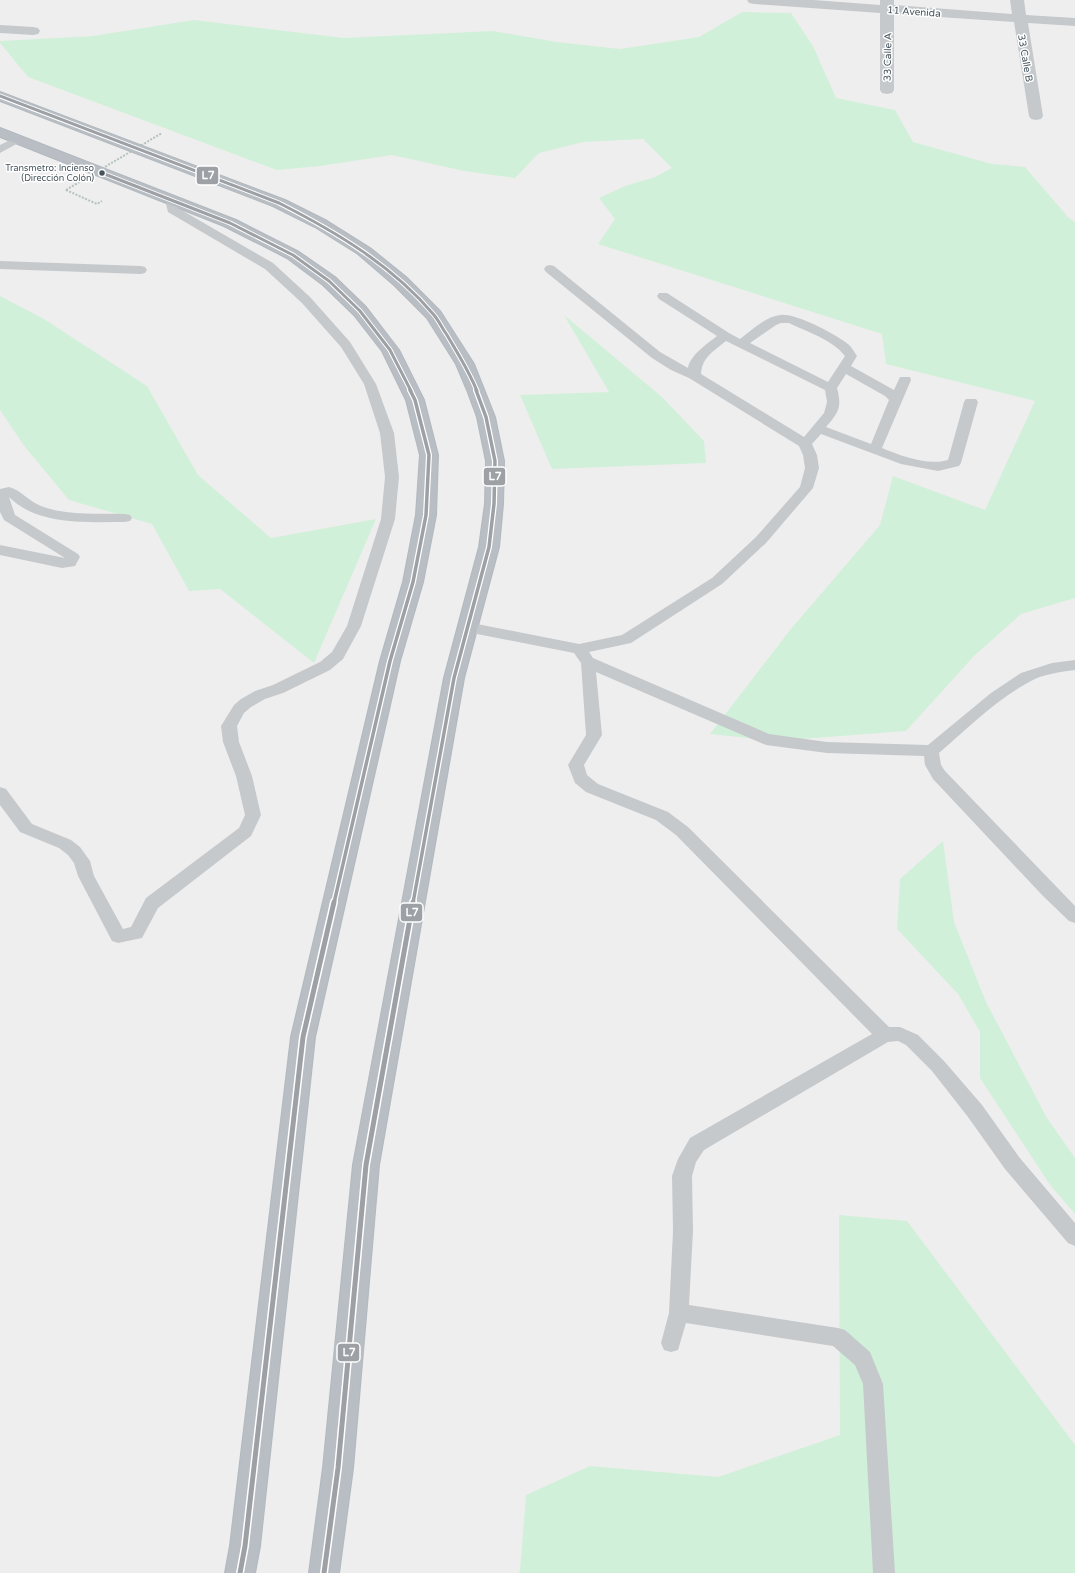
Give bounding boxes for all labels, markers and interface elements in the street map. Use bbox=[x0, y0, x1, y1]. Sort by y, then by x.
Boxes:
street label: 11 Avenida bbox=[887, 4, 941, 20]
street label: 33 Calle A bbox=[882, 33, 894, 81]
street label: 33 Calle B bbox=[1015, 34, 1035, 83]
place label: Transmetro: Incienso (Dirección Colón) bbox=[5, 163, 95, 184]
line badge: L7 bbox=[196, 166, 219, 185]
marker: Transmetro: Incienso (Dirección Colón) bbox=[97, 168, 107, 178]
text: L7 bbox=[201, 169, 215, 182]
line badge: L7 bbox=[483, 467, 506, 486]
text: L7 bbox=[488, 470, 502, 483]
line badge: L7 bbox=[400, 903, 423, 922]
text: L7 bbox=[405, 906, 419, 919]
line badge: L7 bbox=[337, 1343, 360, 1362]
text: L7 bbox=[342, 1346, 356, 1359]

